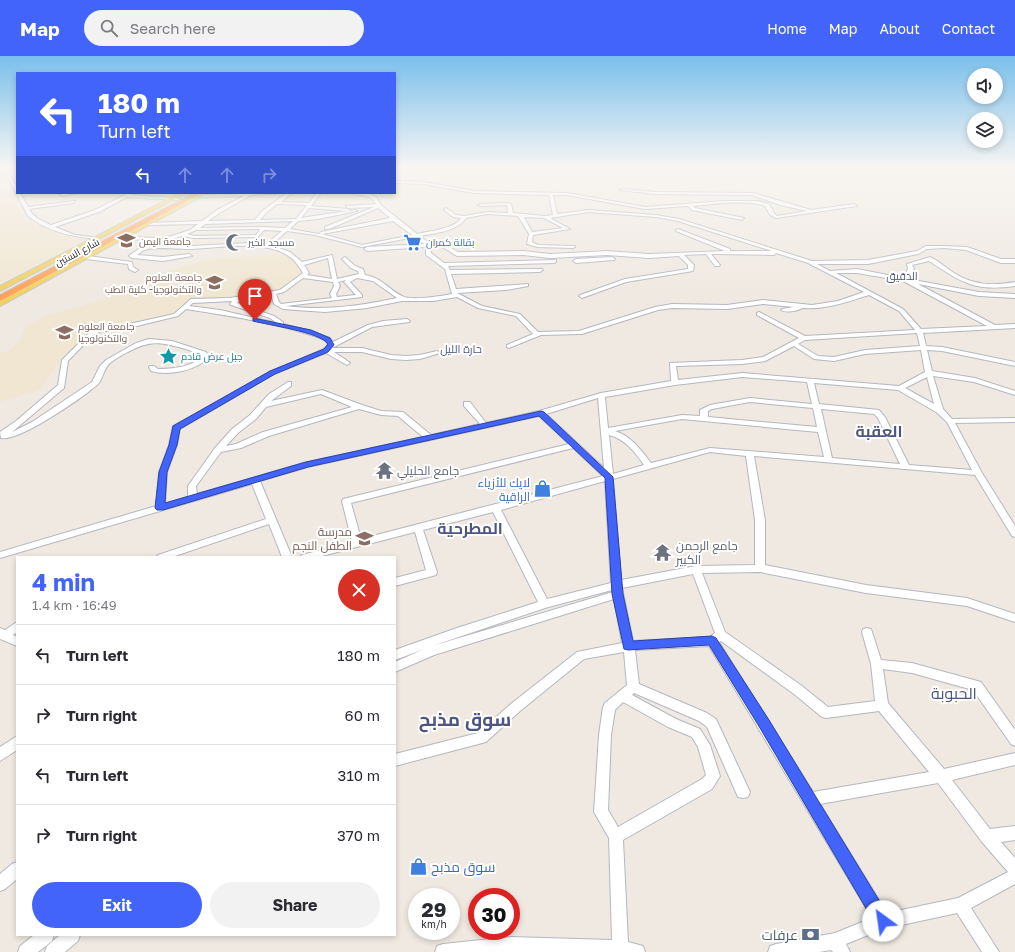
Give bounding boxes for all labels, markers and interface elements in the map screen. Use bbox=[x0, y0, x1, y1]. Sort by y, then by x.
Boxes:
search box bbox=[84, 10, 364, 46]
text: Map bbox=[20, 17, 60, 40]
icon: search bbox=[98, 17, 120, 39]
text: Search here bbox=[130, 19, 216, 37]
text: Home bbox=[767, 20, 807, 37]
text: Map bbox=[829, 20, 857, 37]
text: About bbox=[879, 20, 920, 37]
text: Contact bbox=[942, 20, 995, 37]
map controls bbox=[967, 68, 1003, 148]
button: sound bbox=[967, 68, 1003, 104]
text: 180 m bbox=[98, 86, 180, 119]
icon: left bbox=[32, 88, 84, 140]
button: layers bbox=[967, 112, 1003, 148]
text: Turn left bbox=[98, 120, 171, 142]
icon: left bbox=[132, 164, 154, 186]
icon: ahead bbox=[174, 164, 196, 186]
icon: ahead bbox=[216, 164, 238, 186]
icon: right bbox=[258, 164, 280, 186]
school or university icon: جامعة اليمن bbox=[116, 231, 136, 251]
mosque icon: مسجد الخير bbox=[225, 232, 245, 252]
supermarket icon: بقالة كمران bbox=[403, 232, 423, 252]
street label: شارع الستين bbox=[53, 235, 102, 270]
place label: جامعة اليمن bbox=[139, 235, 191, 248]
place label: مسجد الخير bbox=[247, 236, 294, 248]
place label: بقالة كمران bbox=[426, 236, 474, 249]
district label: الدقيق bbox=[886, 269, 918, 283]
place label: جامعة العلوم والتكنولوجيا- كلية الطب bbox=[105, 271, 202, 295]
school or university icon: جامعة العلوم والتكنولوجيا- كلية الطب bbox=[205, 273, 225, 293]
pin bbox=[238, 279, 272, 320]
icon: arrive bbox=[244, 285, 266, 307]
place label: جامعة العلوم والتكنولوجيا bbox=[78, 320, 134, 344]
school or university icon: جامعة العلوم والتكنولوجيا bbox=[55, 322, 75, 342]
district label: حارة الليل bbox=[440, 342, 482, 356]
place icon: جبل عرض قادم bbox=[158, 346, 178, 366]
place label: جبل عرض قادم bbox=[181, 350, 242, 364]
district label: العقبة bbox=[856, 421, 902, 441]
temple icon: جامع الحليلي bbox=[374, 460, 394, 480]
place label: جامع الحليلي bbox=[397, 463, 459, 481]
place label: لايك للأزياء الراقية bbox=[478, 475, 530, 504]
shop icon: لايك للأزياء الراقية bbox=[533, 479, 553, 499]
district label: المطرحية bbox=[437, 518, 503, 538]
place label: مدرسة الطفل النجم bbox=[292, 524, 352, 554]
school or university icon: مدرسة الطفل النجم bbox=[355, 528, 375, 548]
place label: جامع الرحمن الكبير bbox=[675, 538, 738, 567]
temple icon: جامع الرحمن الكبير bbox=[653, 542, 673, 562]
text: 4 min bbox=[32, 567, 95, 596]
button: close bbox=[338, 569, 380, 611]
text: 1.4 km · 16:49 bbox=[32, 597, 117, 613]
icon: left bbox=[32, 644, 54, 666]
text: Turn left bbox=[66, 646, 128, 664]
text: 180 m bbox=[337, 646, 380, 664]
district label: الحبوبة bbox=[931, 683, 977, 703]
icon: right bbox=[32, 704, 54, 726]
text: Turn right bbox=[66, 706, 137, 724]
text: 60 m bbox=[345, 706, 380, 724]
district label: سوق مذبح bbox=[419, 707, 511, 733]
icon: left bbox=[32, 764, 54, 786]
text: Turn left bbox=[66, 766, 128, 784]
text: 310 m bbox=[338, 766, 380, 784]
icon: right bbox=[32, 824, 54, 846]
text: Turn right bbox=[66, 826, 137, 844]
text: 370 m bbox=[337, 826, 380, 844]
shop icon: سوق مذبح bbox=[408, 856, 428, 876]
place label: سوق مذبح bbox=[431, 858, 495, 876]
button: Exit bbox=[32, 882, 202, 928]
button: Share bbox=[210, 882, 380, 928]
speed limit sign: 30 bbox=[468, 888, 520, 940]
text: 29 bbox=[422, 897, 446, 921]
position arrow bbox=[862, 900, 904, 942]
text: km/h bbox=[421, 918, 447, 930]
bank icon: عرفات bbox=[801, 924, 821, 944]
place label: عرفات bbox=[762, 926, 798, 943]

